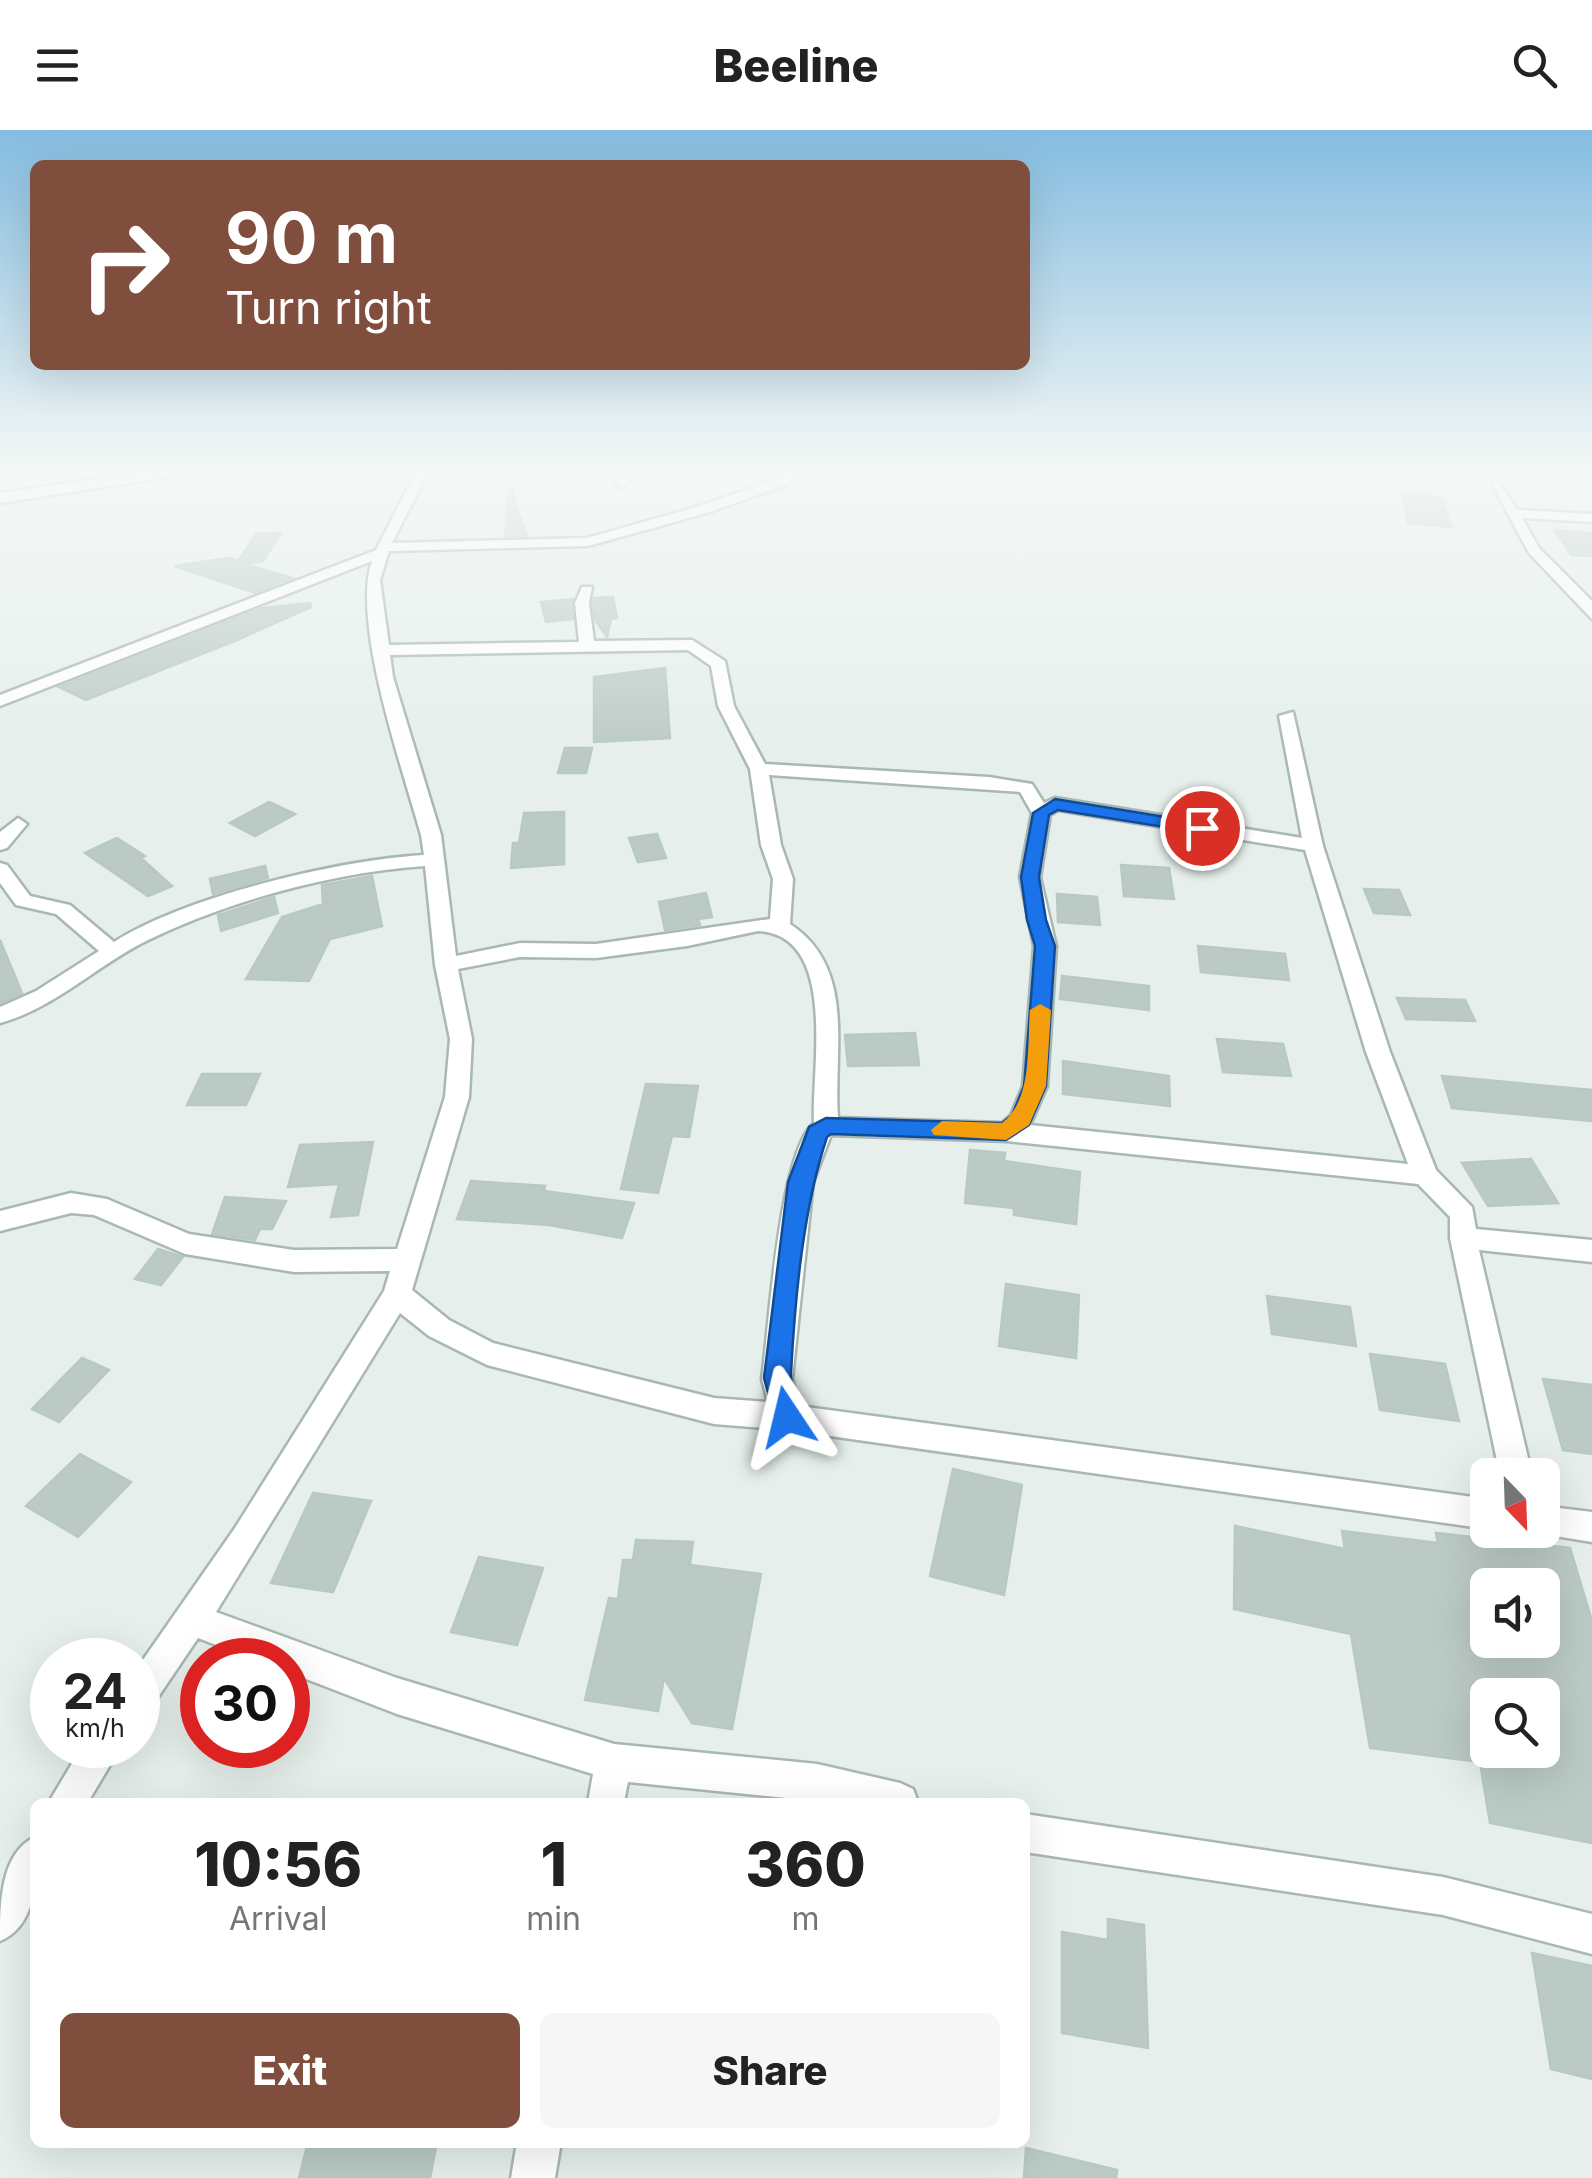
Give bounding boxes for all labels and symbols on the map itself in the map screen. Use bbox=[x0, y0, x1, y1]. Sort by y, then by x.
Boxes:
pin bbox=[1160, 786, 1245, 871]
position arrow bbox=[735, 1365, 839, 1469]
north arrow bbox=[1470, 1458, 1560, 1548]
speed limit sign: 30 bbox=[180, 1638, 310, 1768]

